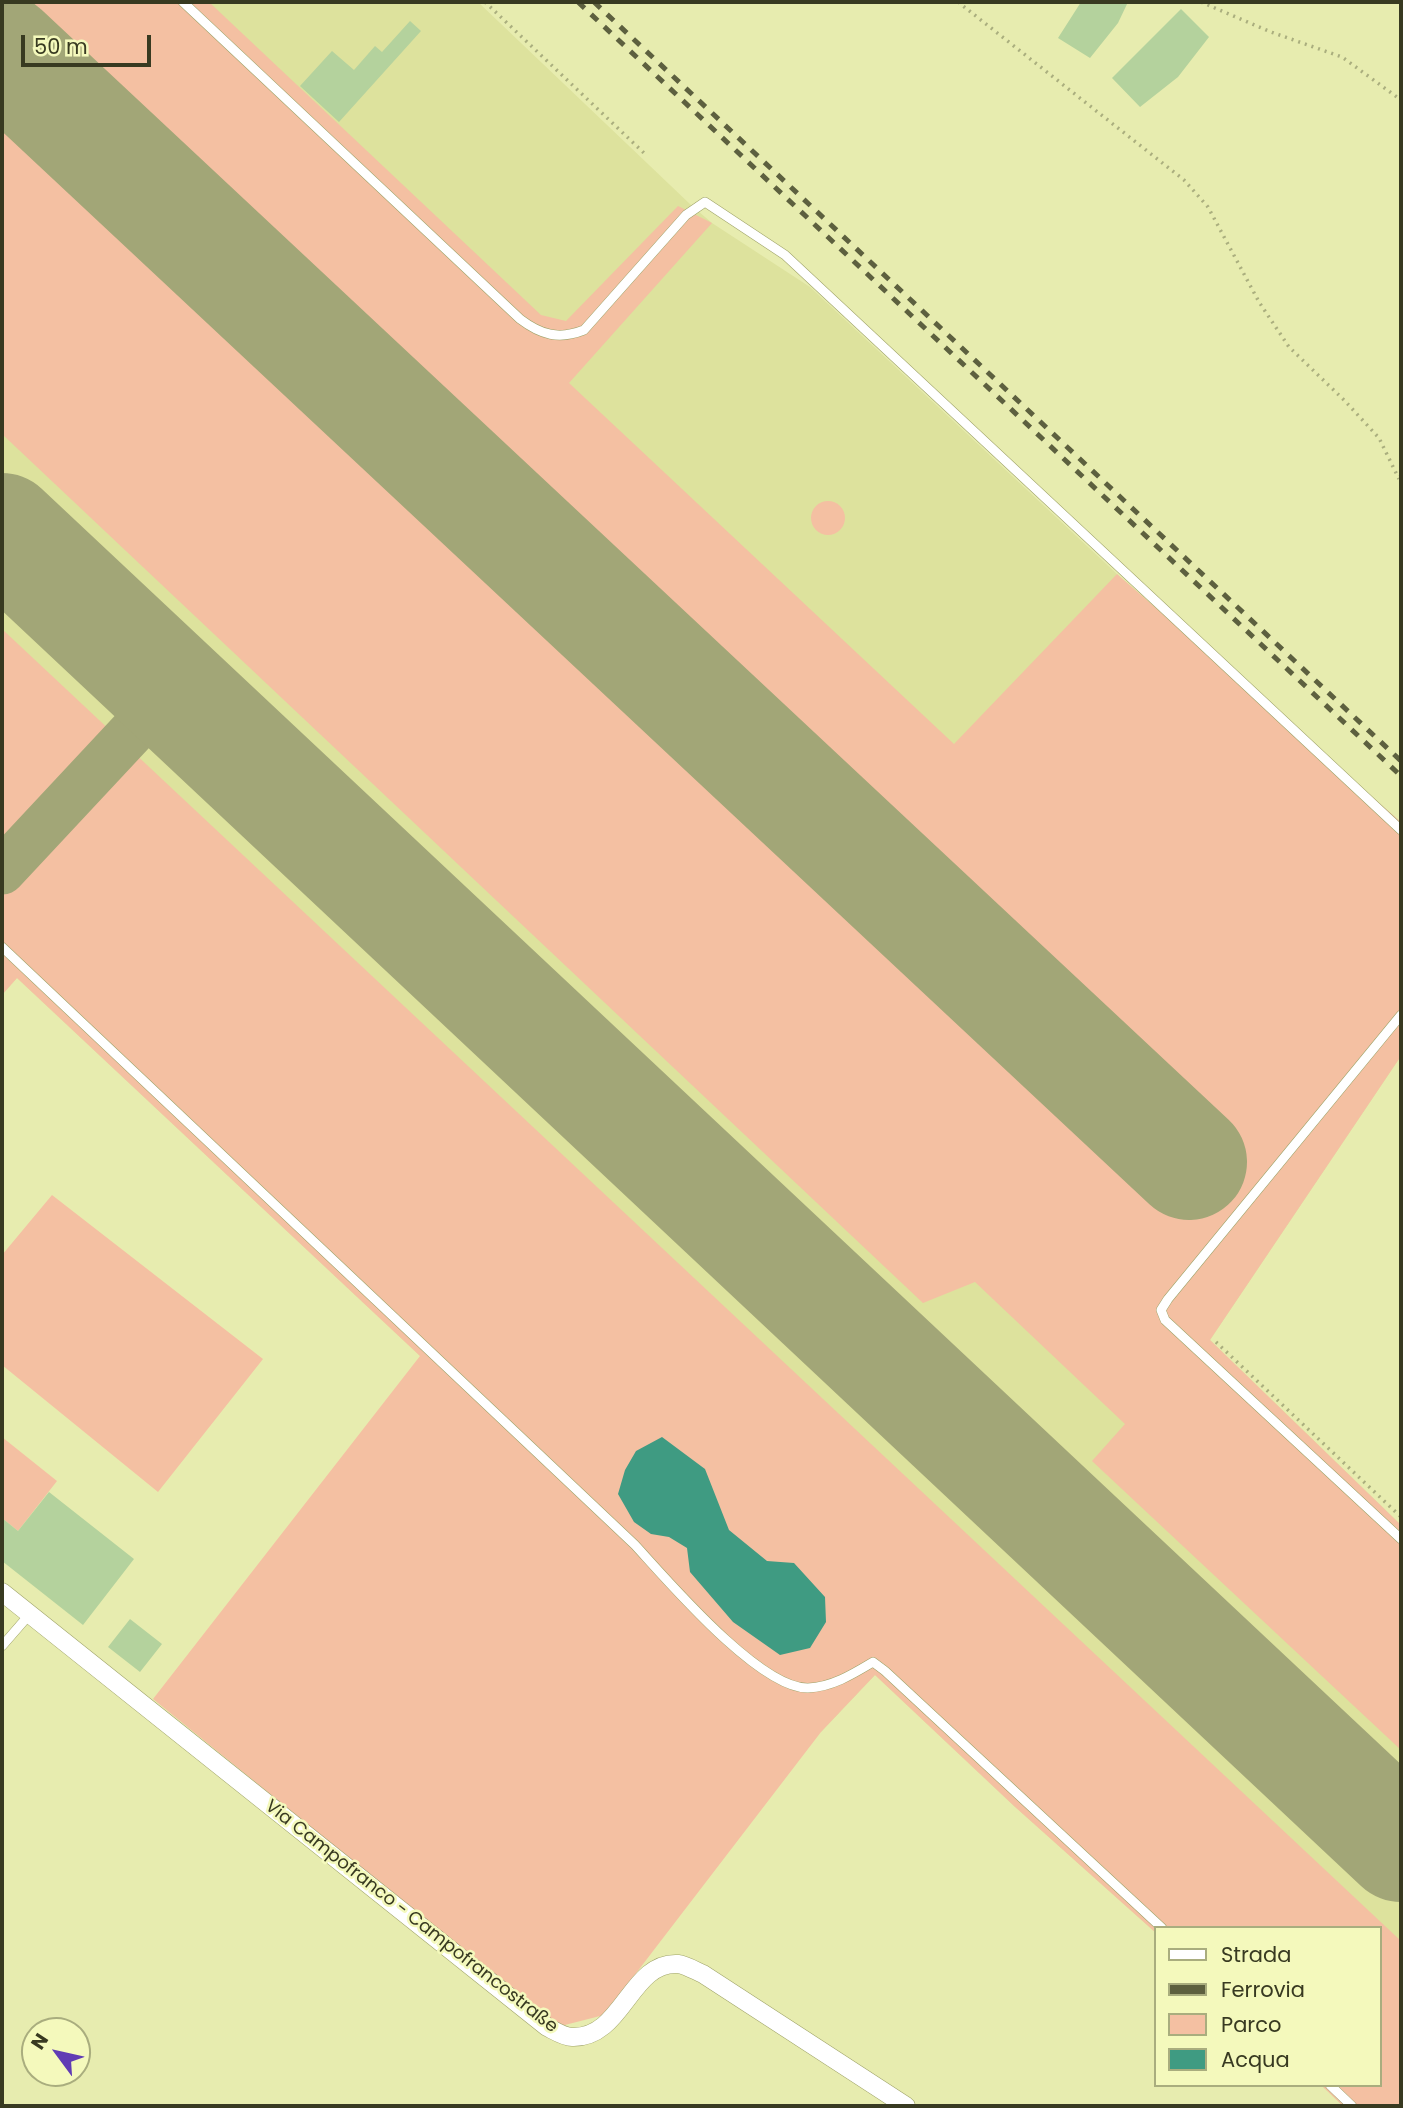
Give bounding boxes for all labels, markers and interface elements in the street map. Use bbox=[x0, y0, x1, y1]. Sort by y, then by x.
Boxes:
scale bar bbox=[24, 21, 154, 65]
text: 50 m bbox=[34, 32, 88, 61]
street label: Via Campofranco - Campofrancostraße bbox=[260, 1796, 562, 2038]
legend bbox=[1154, 1926, 1382, 2087]
text: Strada bbox=[1221, 1940, 1291, 1969]
text: Ferrovia bbox=[1221, 1975, 1305, 2004]
text: Parco bbox=[1221, 2010, 1281, 2039]
north arrow bbox=[21, 2017, 91, 2087]
text: N bbox=[24, 2028, 55, 2055]
text: Acqua bbox=[1221, 2045, 1290, 2074]

